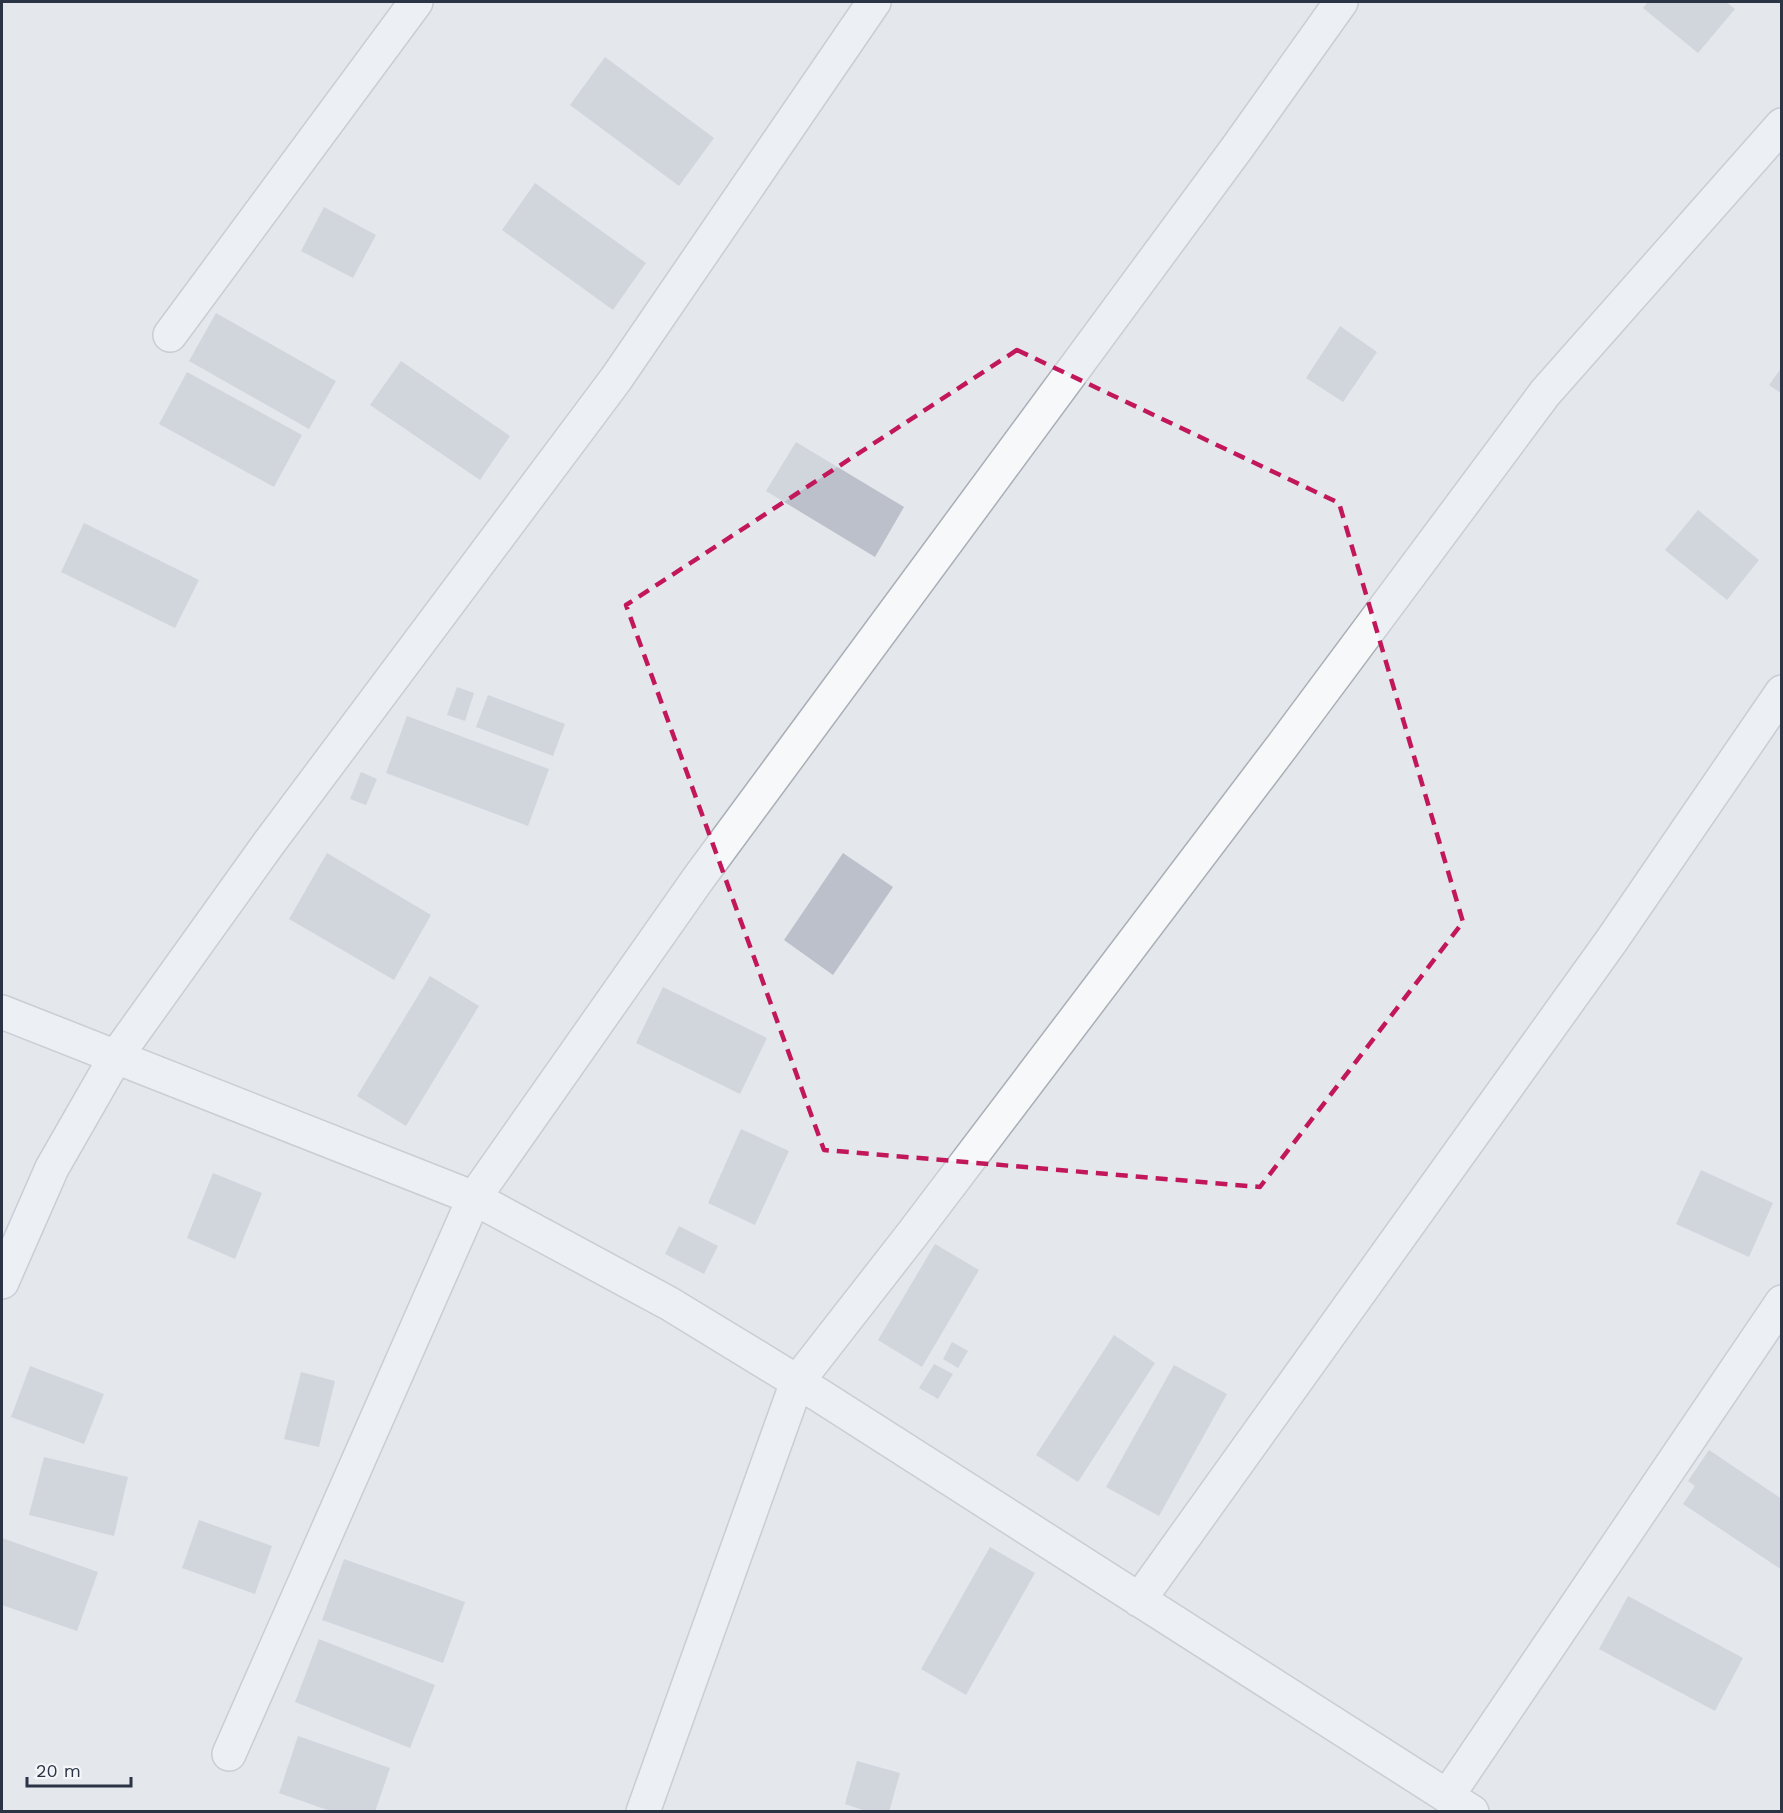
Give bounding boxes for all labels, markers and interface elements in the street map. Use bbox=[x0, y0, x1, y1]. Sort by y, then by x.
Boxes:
scale bar bbox=[27, 1750, 130, 1788]
text: 20 m bbox=[36, 1760, 81, 1781]

